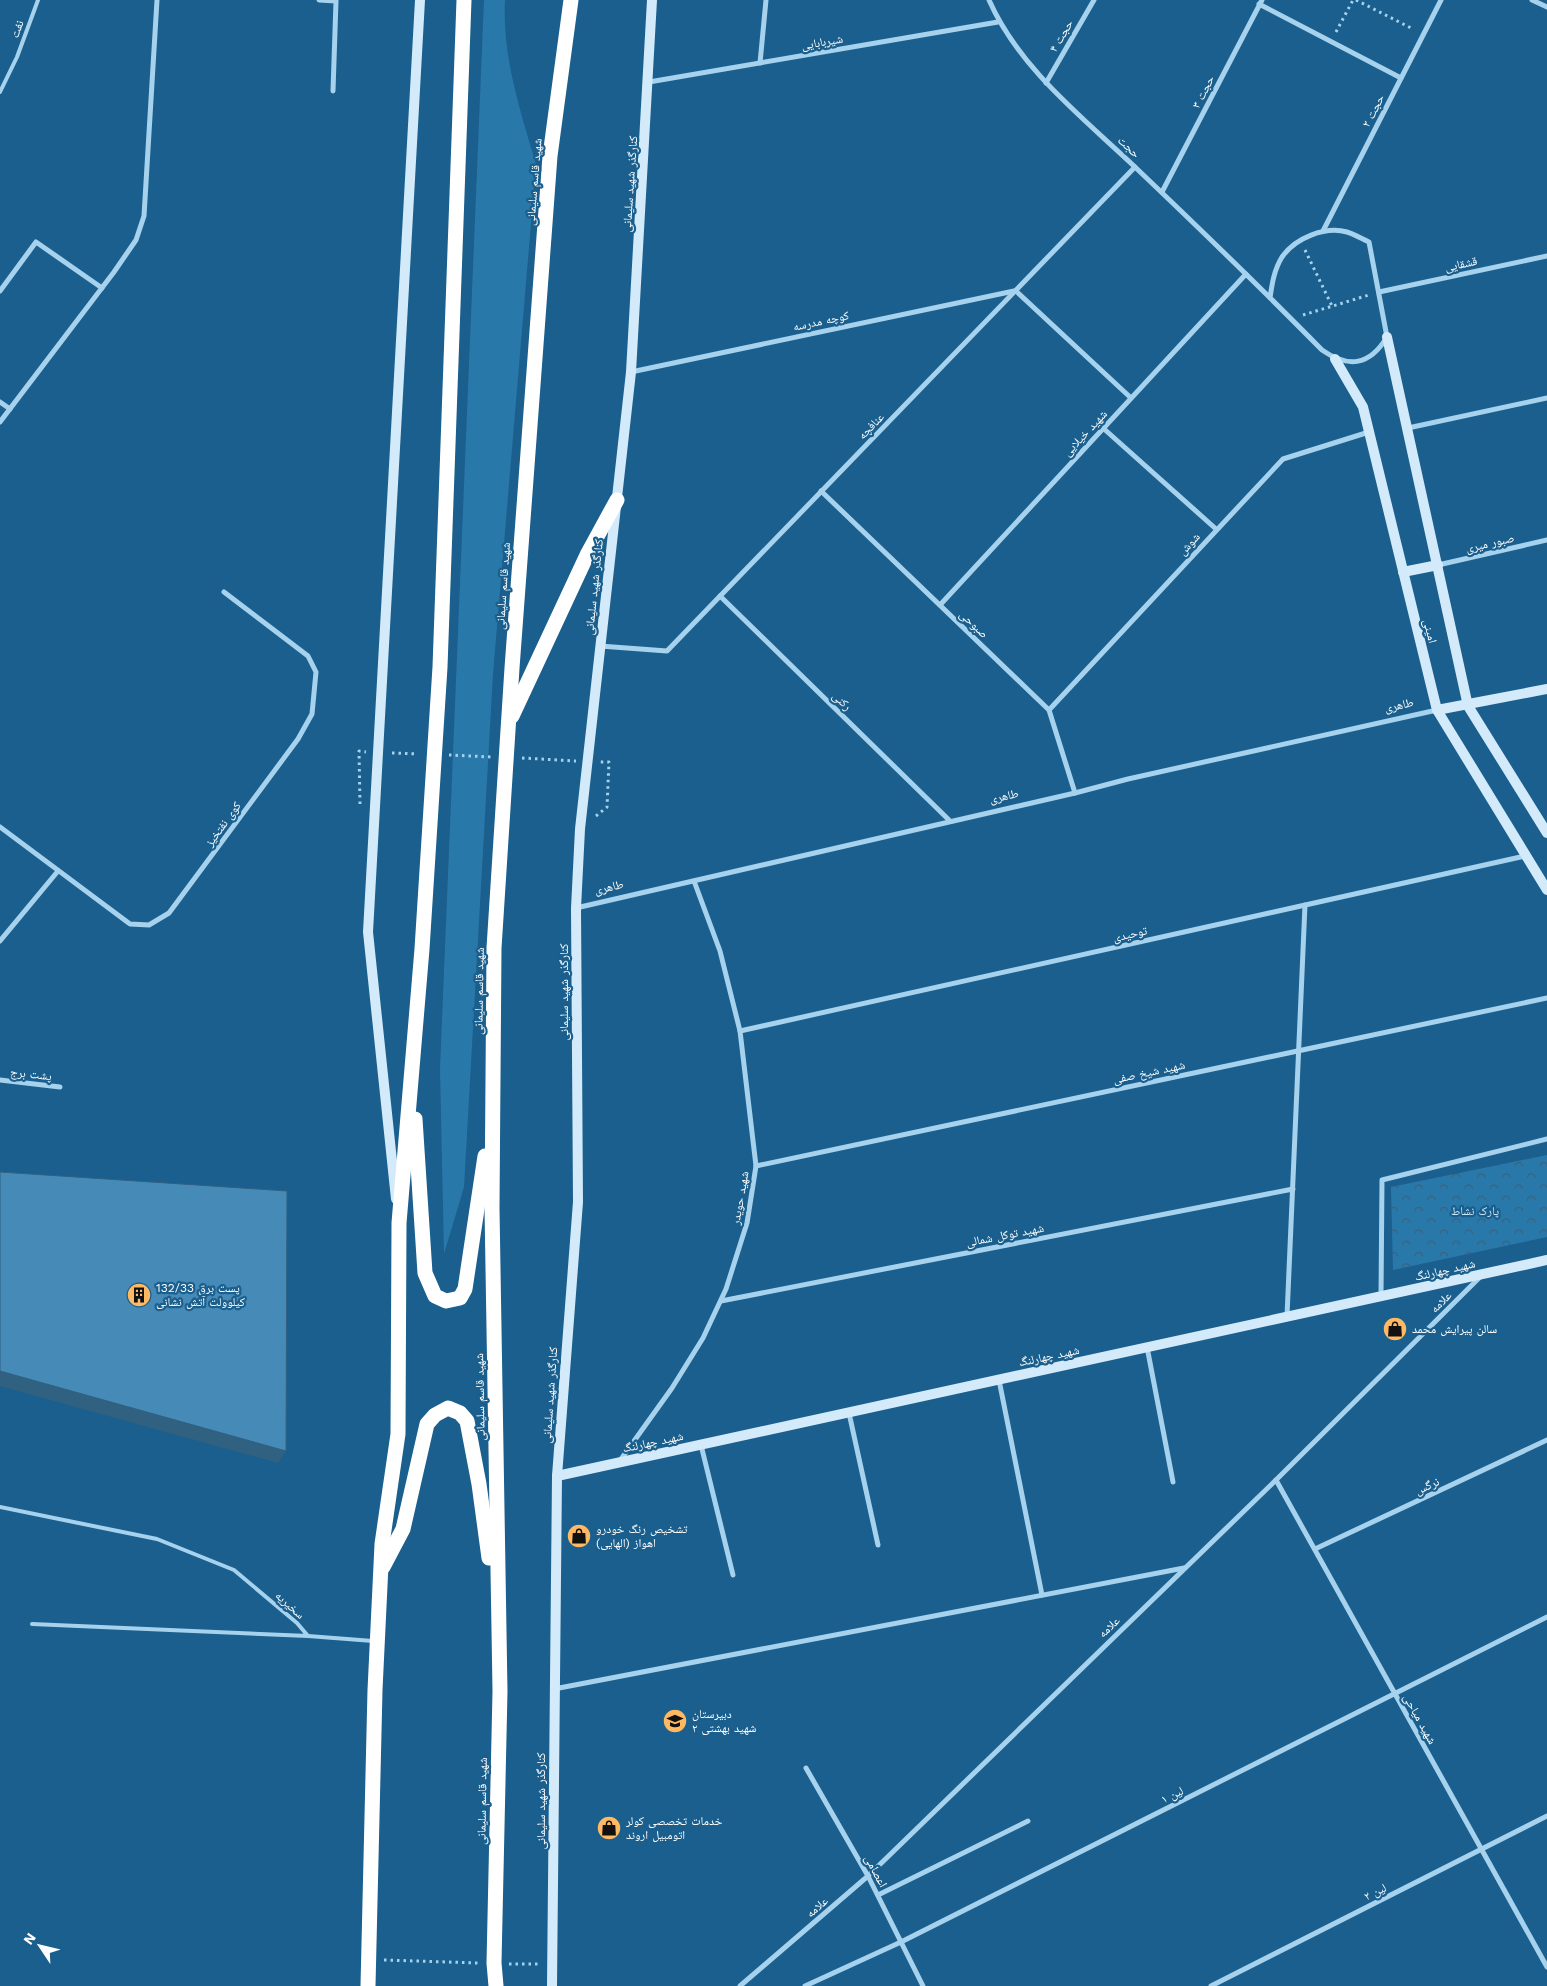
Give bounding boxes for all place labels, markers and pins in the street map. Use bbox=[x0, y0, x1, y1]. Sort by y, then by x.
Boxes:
place label: پست برق 132/33 کیلوولت آتش نشانی bbox=[156, 1281, 245, 1309]
building icon: پست برق 132/33 کیلوولت آتش نشانی bbox=[126, 1282, 152, 1308]
shop icon: سالن پیرایش محمد bbox=[1382, 1316, 1408, 1342]
place label: سالن پیرایش محمد bbox=[1412, 1322, 1497, 1336]
place label: تشخیص رنگ خودرو اهواز (الهایی) bbox=[596, 1522, 688, 1550]
shop icon: تشخیص رنگ خودرو اهواز (الهایی) bbox=[566, 1523, 592, 1549]
place label: دبیرستان شهید بهشتی ۲ bbox=[692, 1707, 757, 1735]
school or university icon: دبیرستان شهید بهشتی ۲ bbox=[662, 1708, 688, 1734]
place label: خدمات تخصصی کولر اتومبیل اروند bbox=[625, 1814, 723, 1842]
shop icon: خدمات تخصصی کولر اتومبیل اروند bbox=[596, 1815, 622, 1841]

